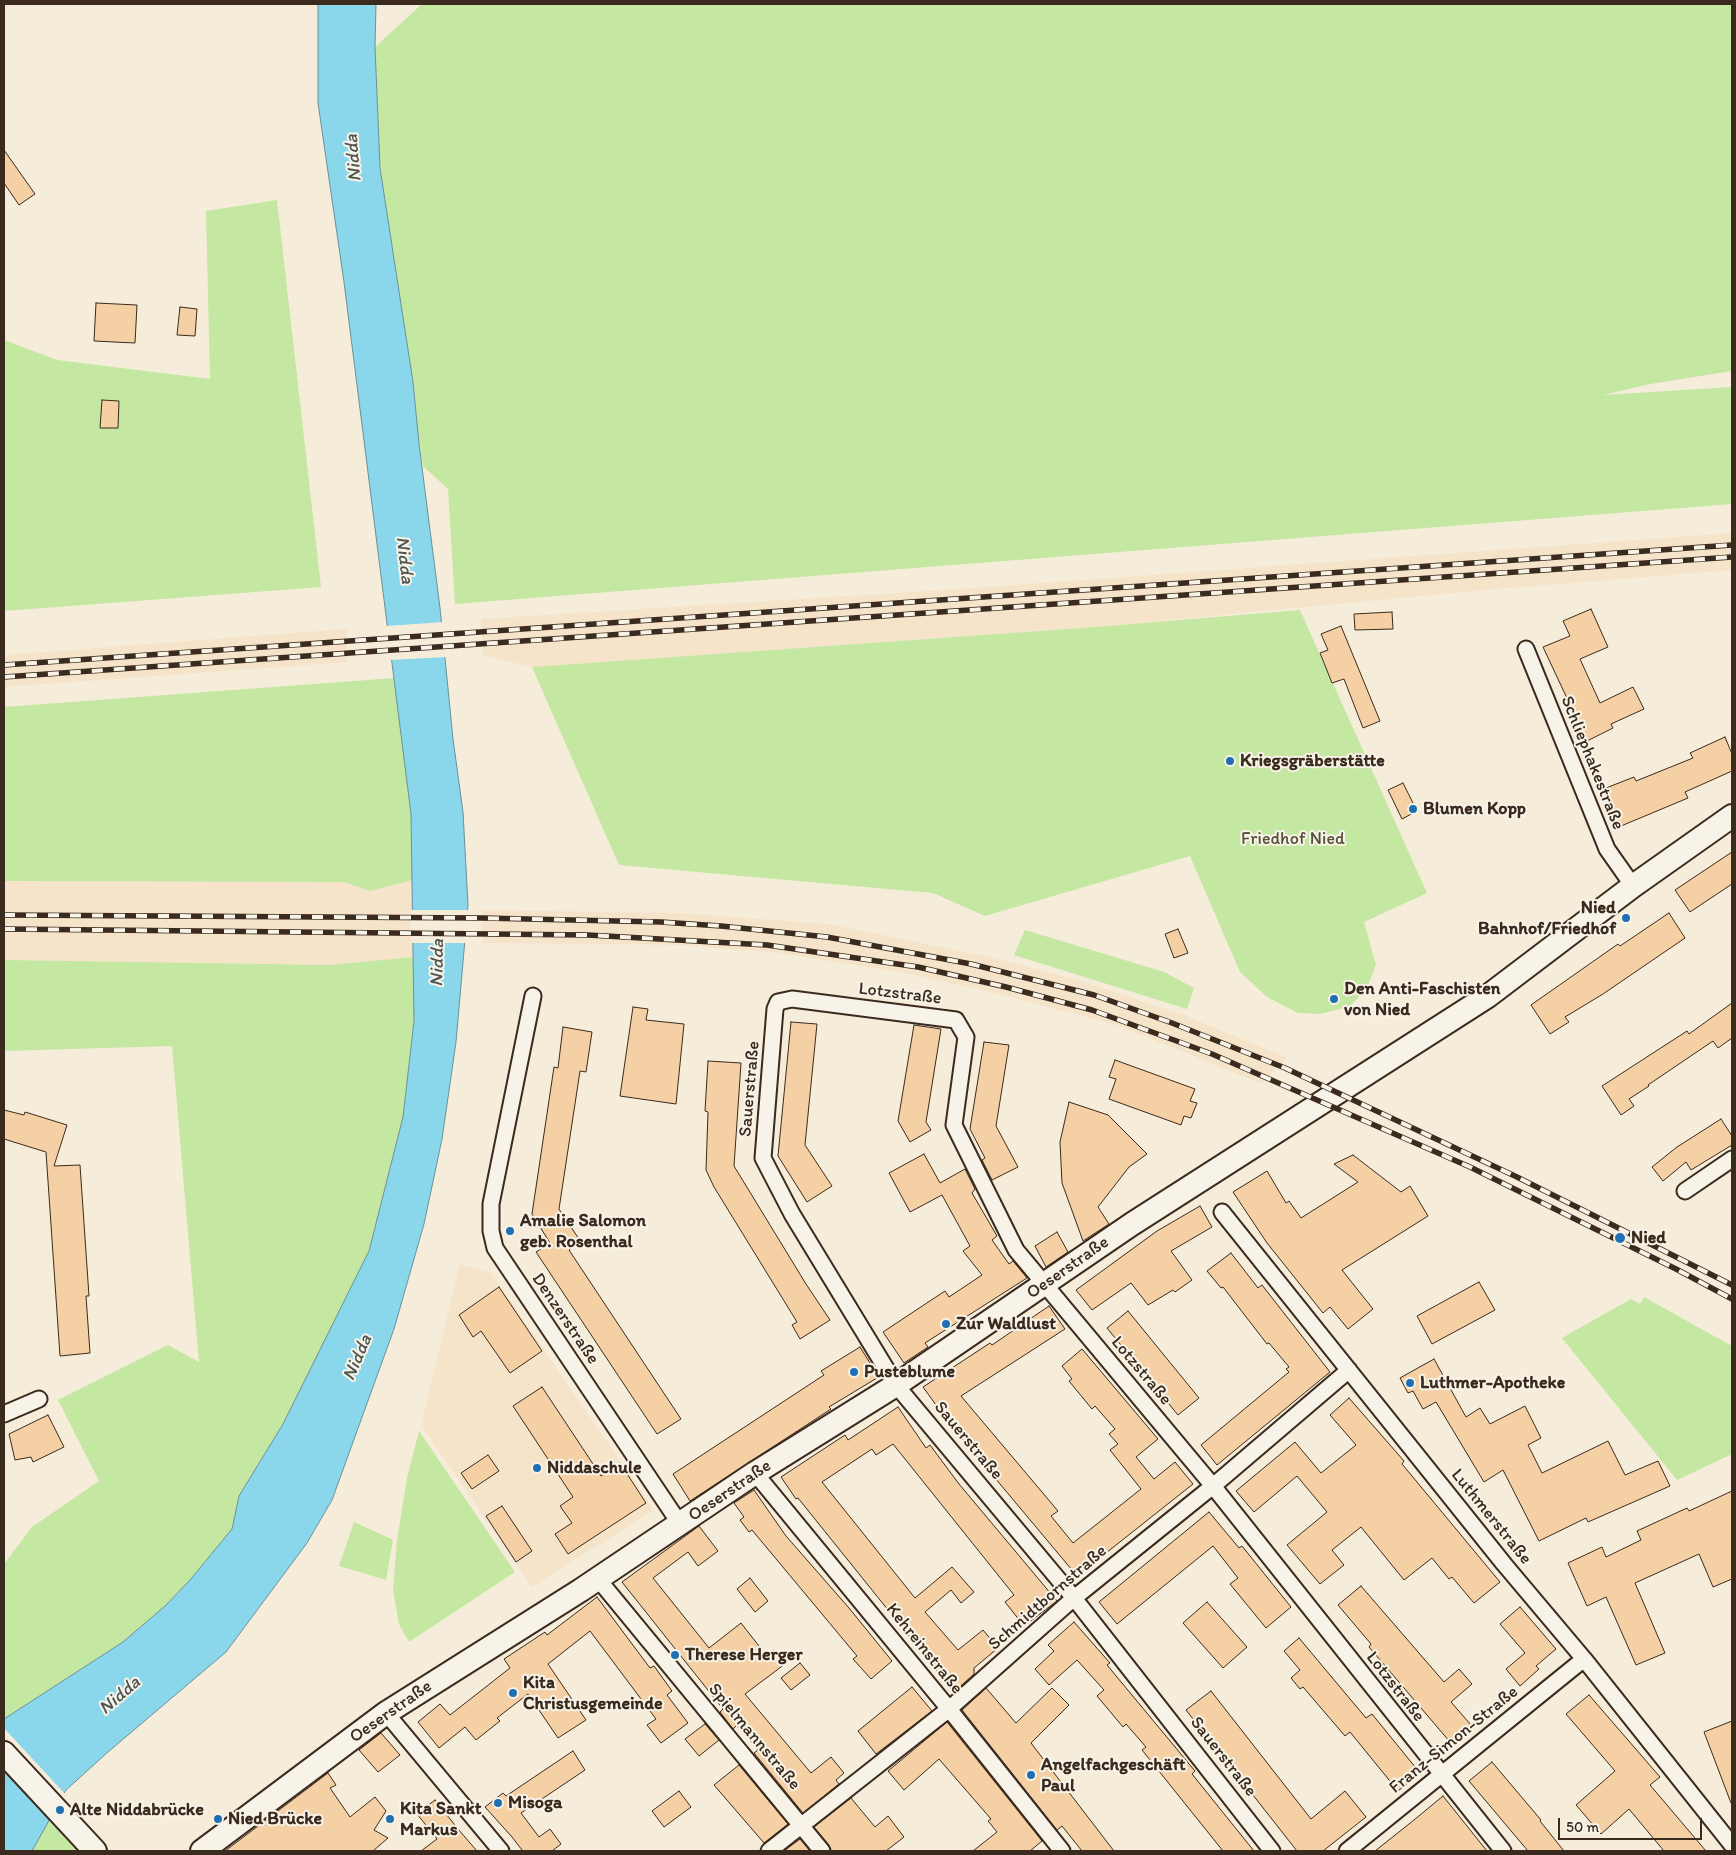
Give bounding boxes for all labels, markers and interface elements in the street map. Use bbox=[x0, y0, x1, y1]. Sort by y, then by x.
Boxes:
water label: Nidda bbox=[341, 133, 367, 183]
water label: Nidda bbox=[390, 535, 418, 585]
street label: Schliephakestraße bbox=[1555, 693, 1629, 833]
place label: Kriegsgräberstätte bbox=[1240, 750, 1385, 772]
marker: Kriegsgräberstätte bbox=[1224, 755, 1236, 767]
place label: Blumen Kopp bbox=[1423, 798, 1526, 820]
marker: Blumen Kopp bbox=[1407, 803, 1419, 815]
park label: Friedhof Nied bbox=[1241, 828, 1345, 850]
place label: Nied Bahnhof/Friedhof bbox=[1478, 897, 1616, 940]
marker: Nied Bahnhof/Friedhof bbox=[1620, 912, 1632, 924]
water label: Nidda bbox=[426, 939, 450, 987]
street label: Lotzstraße bbox=[857, 978, 943, 1010]
place label: Den Anti-Faschisten von Nied bbox=[1344, 978, 1500, 1021]
marker: Den Anti-Faschisten von Nied bbox=[1328, 993, 1340, 1005]
street label: Sauerstraße bbox=[735, 1040, 765, 1138]
place label: Amalie Salomon geb. Rosenthal bbox=[520, 1210, 646, 1252]
marker: Amalie Salomon geb. Rosenthal bbox=[504, 1225, 516, 1237]
place label: Nied bbox=[1631, 1227, 1666, 1249]
marker: Nied bbox=[1613, 1231, 1627, 1245]
street label: Oeserstraße bbox=[1023, 1232, 1113, 1304]
street label: Denzerstraße bbox=[527, 1269, 603, 1369]
place label: Zur Waldlust bbox=[956, 1313, 1056, 1335]
marker: Zur Waldlust bbox=[940, 1318, 952, 1330]
water label: Nidda bbox=[338, 1332, 378, 1384]
street label: Lotzstraße bbox=[1106, 1332, 1176, 1410]
place label: Pusteblume bbox=[864, 1361, 955, 1383]
marker: Pusteblume bbox=[848, 1366, 860, 1378]
place label: Luthmer-Apotheke bbox=[1420, 1372, 1565, 1394]
marker: Luthmer-Apotheke bbox=[1404, 1377, 1416, 1389]
street label: Sauerstraße bbox=[929, 1397, 1007, 1485]
street label: Oeserstraße bbox=[684, 1455, 776, 1527]
place label: Niddaschule bbox=[547, 1457, 642, 1479]
marker: Niddaschule bbox=[531, 1462, 543, 1474]
street label: Luthmerstraße bbox=[1446, 1465, 1536, 1569]
street label: Schmidtbornstraße bbox=[984, 1541, 1112, 1655]
street label: Kehreinstraße bbox=[881, 1599, 967, 1699]
place label: Therese Herger bbox=[685, 1644, 803, 1666]
street label: Lotzstraße bbox=[1361, 1647, 1429, 1727]
marker: Therese Herger bbox=[669, 1649, 681, 1661]
water label: Nidda bbox=[95, 1672, 145, 1720]
place label: Kita Christusgemeinde bbox=[523, 1672, 663, 1715]
street label: Oeserstraße bbox=[346, 1676, 436, 1748]
street label: Spielmannstraße bbox=[703, 1679, 805, 1795]
street label: Franz-Simon-Straße bbox=[1385, 1681, 1523, 1799]
marker: Kita Christusgemeinde bbox=[507, 1687, 519, 1699]
street label: Sauerstraße bbox=[1185, 1713, 1261, 1801]
place label: Angelfachgeschäft Paul bbox=[1041, 1754, 1186, 1796]
marker: Angelfachgeschäft Paul bbox=[1025, 1769, 1037, 1781]
place label: Misoga bbox=[508, 1792, 562, 1814]
marker: Misoga bbox=[492, 1797, 504, 1809]
place label: Kita Sankt Markus bbox=[400, 1798, 481, 1840]
place label: Alte Niddabrücke bbox=[70, 1799, 204, 1821]
marker: Alte Niddabrücke bbox=[54, 1804, 66, 1816]
place label: Nied Brücke bbox=[228, 1808, 322, 1830]
scale bar bbox=[1561, 1808, 1705, 1840]
marker: Nied Brücke bbox=[212, 1813, 224, 1825]
marker: Kita Sankt Markus bbox=[384, 1813, 396, 1825]
text: 50 m bbox=[1566, 1818, 1599, 1836]

